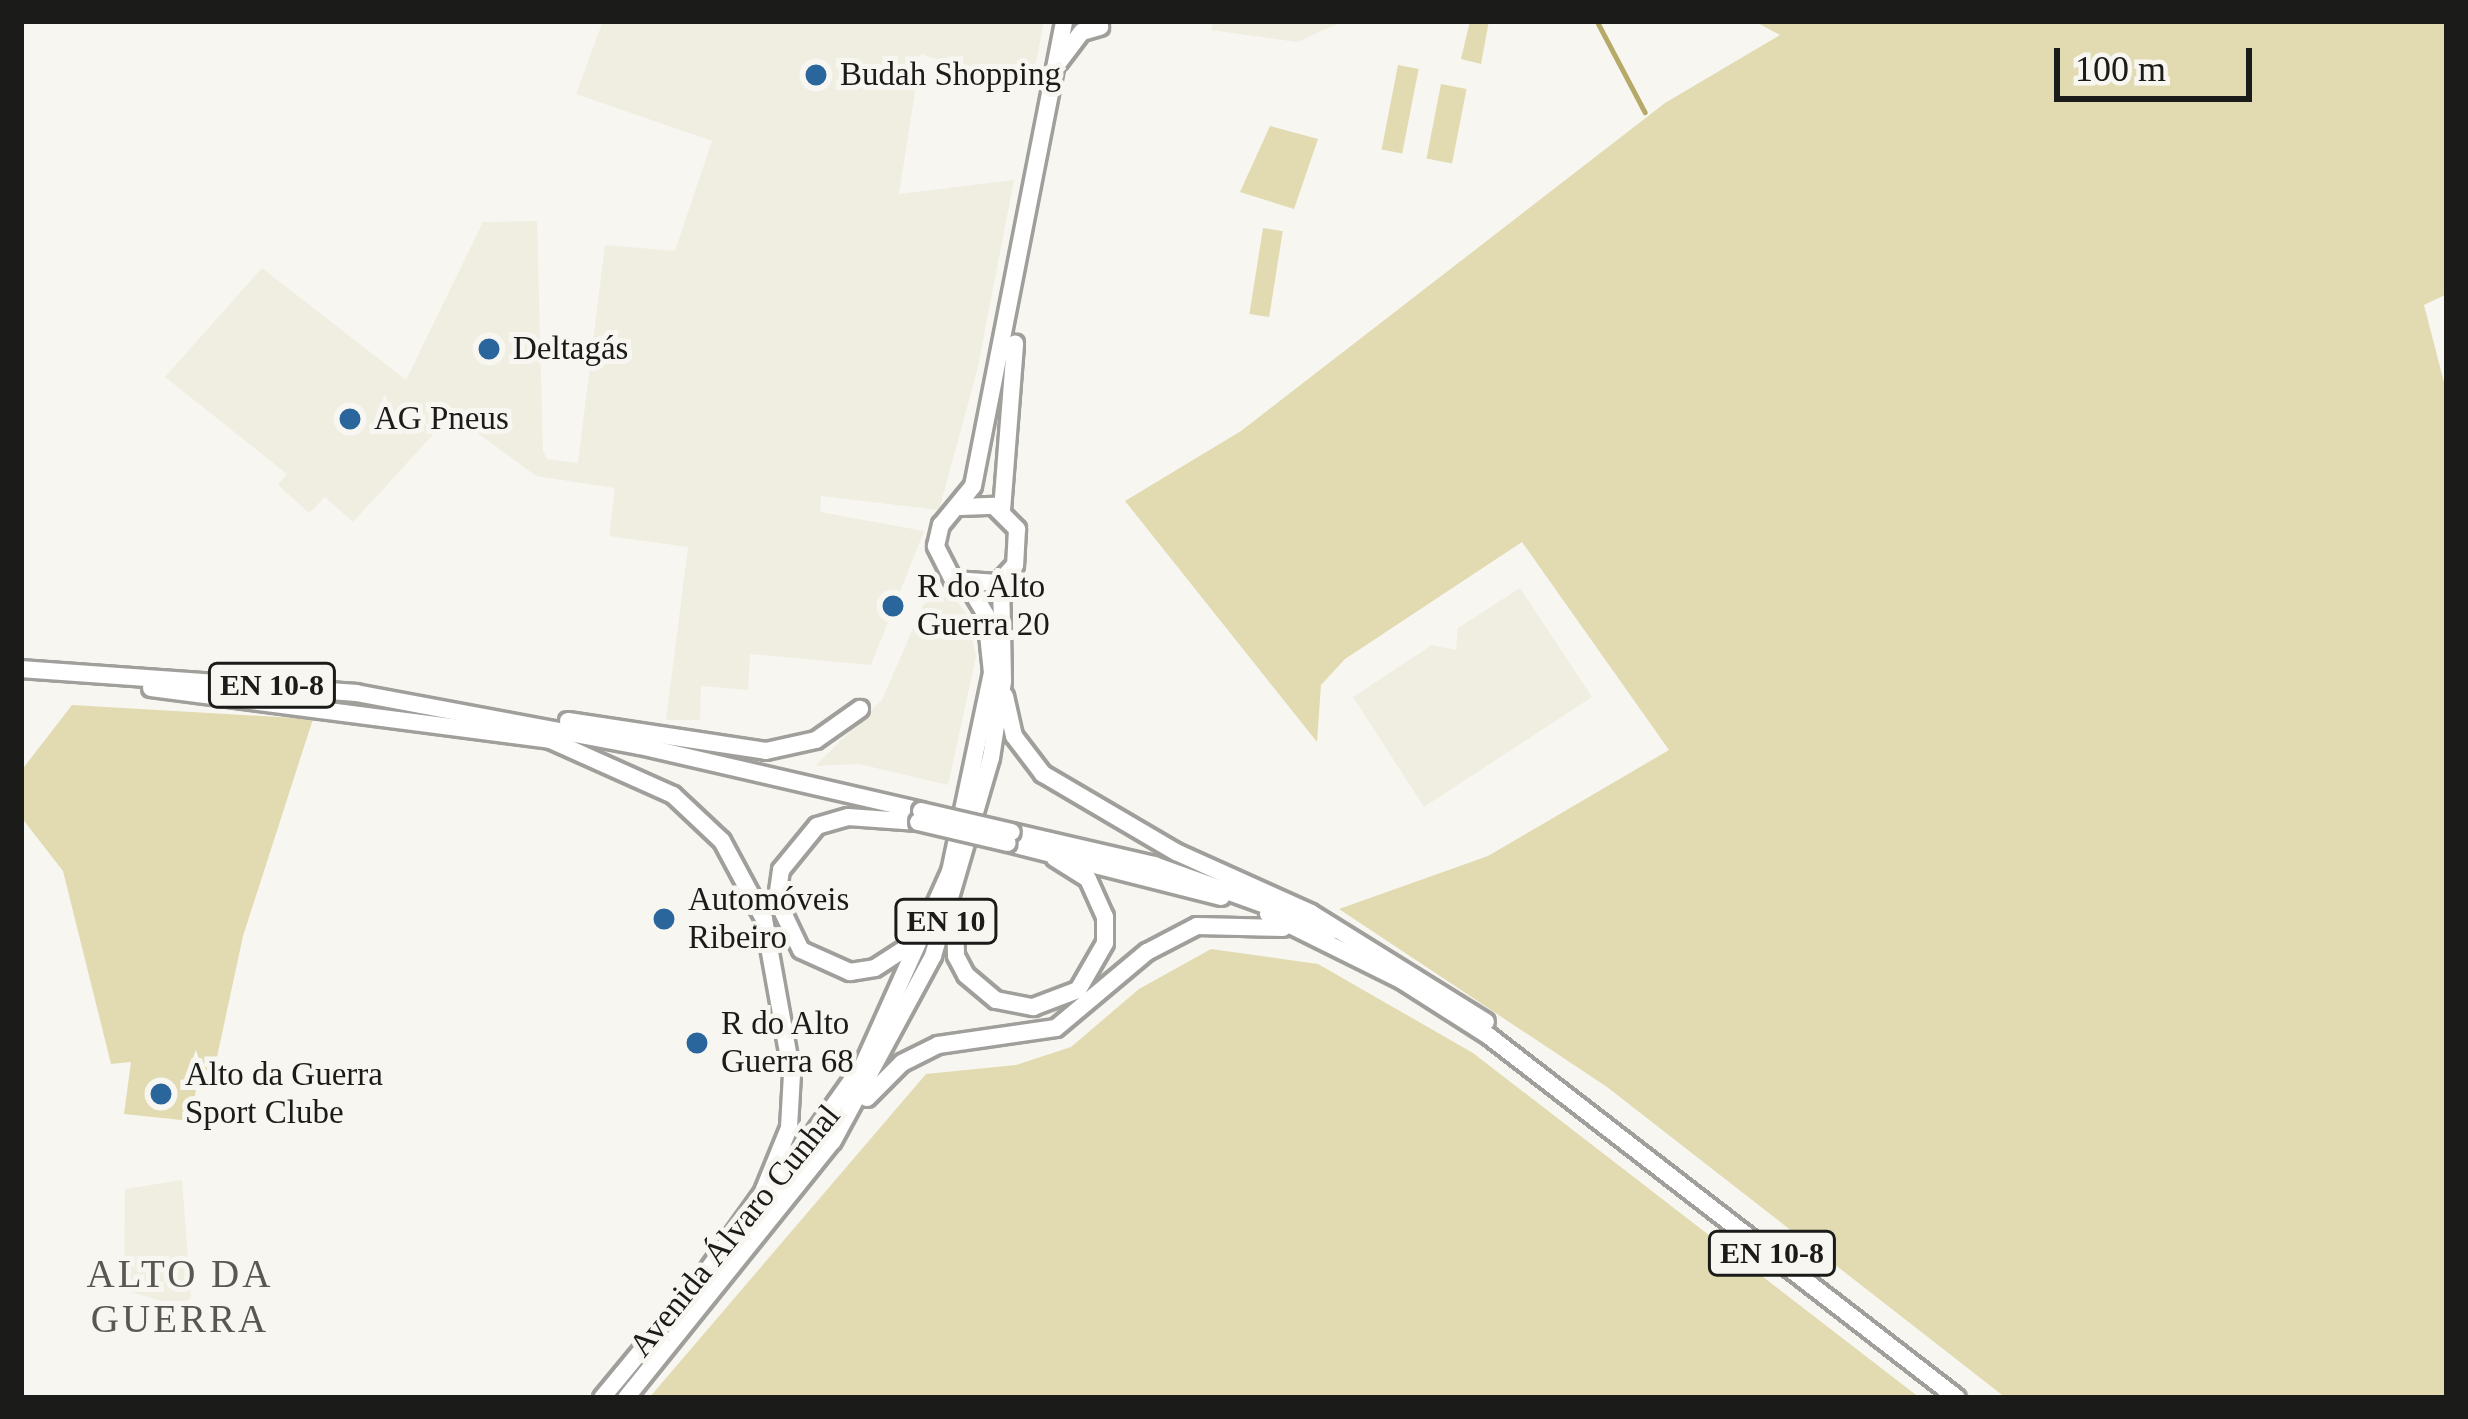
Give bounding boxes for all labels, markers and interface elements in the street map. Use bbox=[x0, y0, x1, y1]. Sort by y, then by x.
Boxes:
scale bar bbox=[2060, 24, 2258, 98]
text: 100 m bbox=[2075, 49, 2166, 89]
place label: Budah Shopping bbox=[840, 55, 1061, 95]
marker: Budah Shopping bbox=[803, 62, 829, 88]
place label: Deltagás bbox=[513, 329, 628, 369]
marker: Deltagás bbox=[476, 336, 502, 362]
place label: AG Pneus bbox=[374, 399, 509, 439]
marker: AG Pneus bbox=[337, 406, 363, 432]
place label: R do Alto Guerra 20 bbox=[917, 567, 1050, 645]
marker: R do Alto Guerra 20 bbox=[880, 593, 906, 619]
road number: EN 10-8 bbox=[206, 661, 338, 709]
place label: Automóveis Ribeiro bbox=[688, 880, 849, 958]
road number: EN 10 bbox=[892, 897, 1000, 945]
marker: Automóveis Ribeiro bbox=[651, 906, 677, 932]
place label: R do Alto Guerra 68 bbox=[721, 1004, 854, 1082]
marker: R do Alto Guerra 68 bbox=[684, 1030, 710, 1056]
place label: Alto da Guerra Sport Clube bbox=[185, 1055, 383, 1133]
marker: Alto da Guerra Sport Clube bbox=[148, 1081, 174, 1107]
street label: Avenida Álvaro Cunhal bbox=[621, 1097, 849, 1365]
road number: EN 10-8 bbox=[1706, 1229, 1838, 1277]
district label: ALTO DA GUERRA bbox=[87, 1252, 273, 1343]

